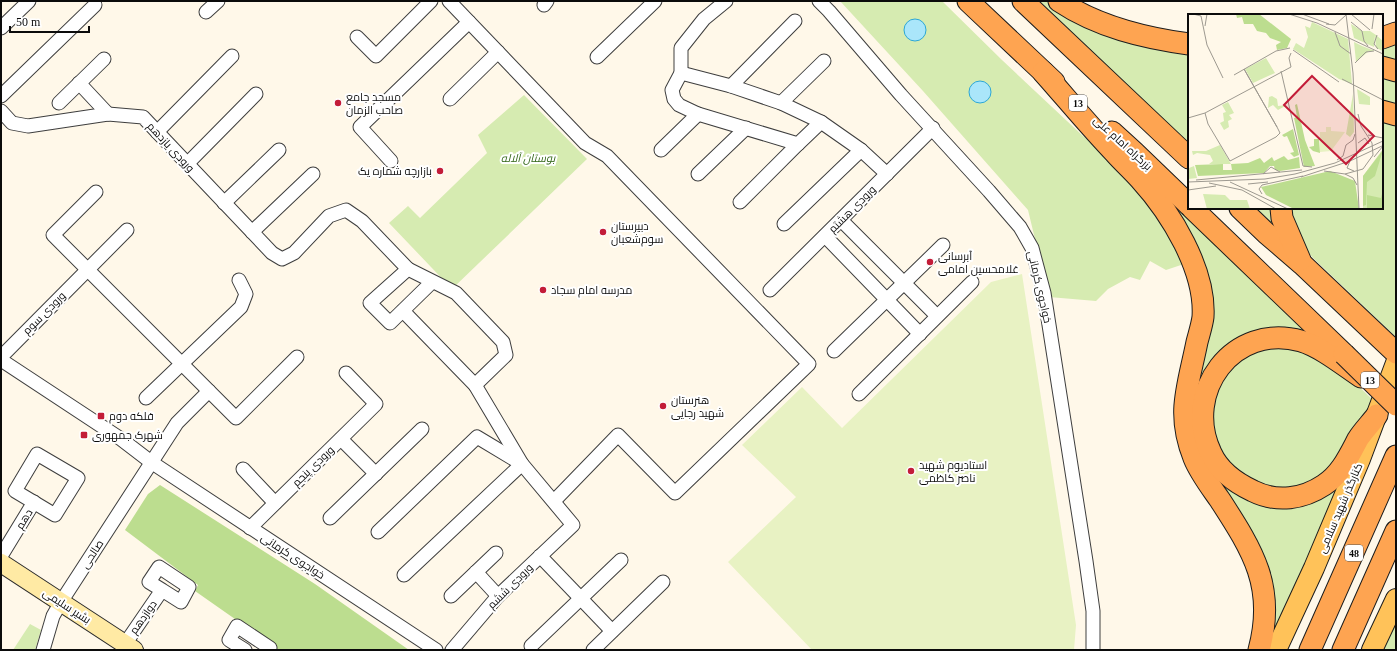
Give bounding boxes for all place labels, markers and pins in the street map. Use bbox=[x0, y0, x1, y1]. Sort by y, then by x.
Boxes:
place label: مسجد جامع صاحب الزمان bbox=[346, 91, 403, 117]
marker: مسجد جامع صاحب الزمان bbox=[333, 98, 343, 108]
place label: بازارچه شماره یک bbox=[358, 165, 432, 178]
marker: بازارچه شماره یک bbox=[435, 166, 445, 176]
place label: دبیرستان سوم‌شعبان bbox=[611, 220, 663, 247]
marker: دبیرستان سوم‌شعبان bbox=[598, 227, 608, 237]
place label: آبرسانی غلامحسین امامی bbox=[938, 250, 1019, 276]
marker: آبرسانی غلامحسین امامی bbox=[925, 257, 935, 267]
place label: مدرسه امام سجاد bbox=[551, 284, 632, 298]
marker: مدرسه امام سجاد bbox=[538, 285, 548, 295]
place label: هنرستان شهید رجایی bbox=[671, 394, 724, 420]
marker: هنرستان شهید رجایی bbox=[658, 401, 668, 411]
place label: فلکه دوم bbox=[109, 410, 154, 424]
marker: فلکه دوم bbox=[96, 411, 106, 421]
place label: شهرک جمهوری bbox=[92, 429, 163, 442]
marker: شهرک جمهوری bbox=[79, 430, 89, 440]
place label: استادیوم شهید ناصر کاظمی bbox=[919, 459, 987, 485]
marker: استادیوم شهید ناصر کاظمی bbox=[906, 466, 916, 476]

